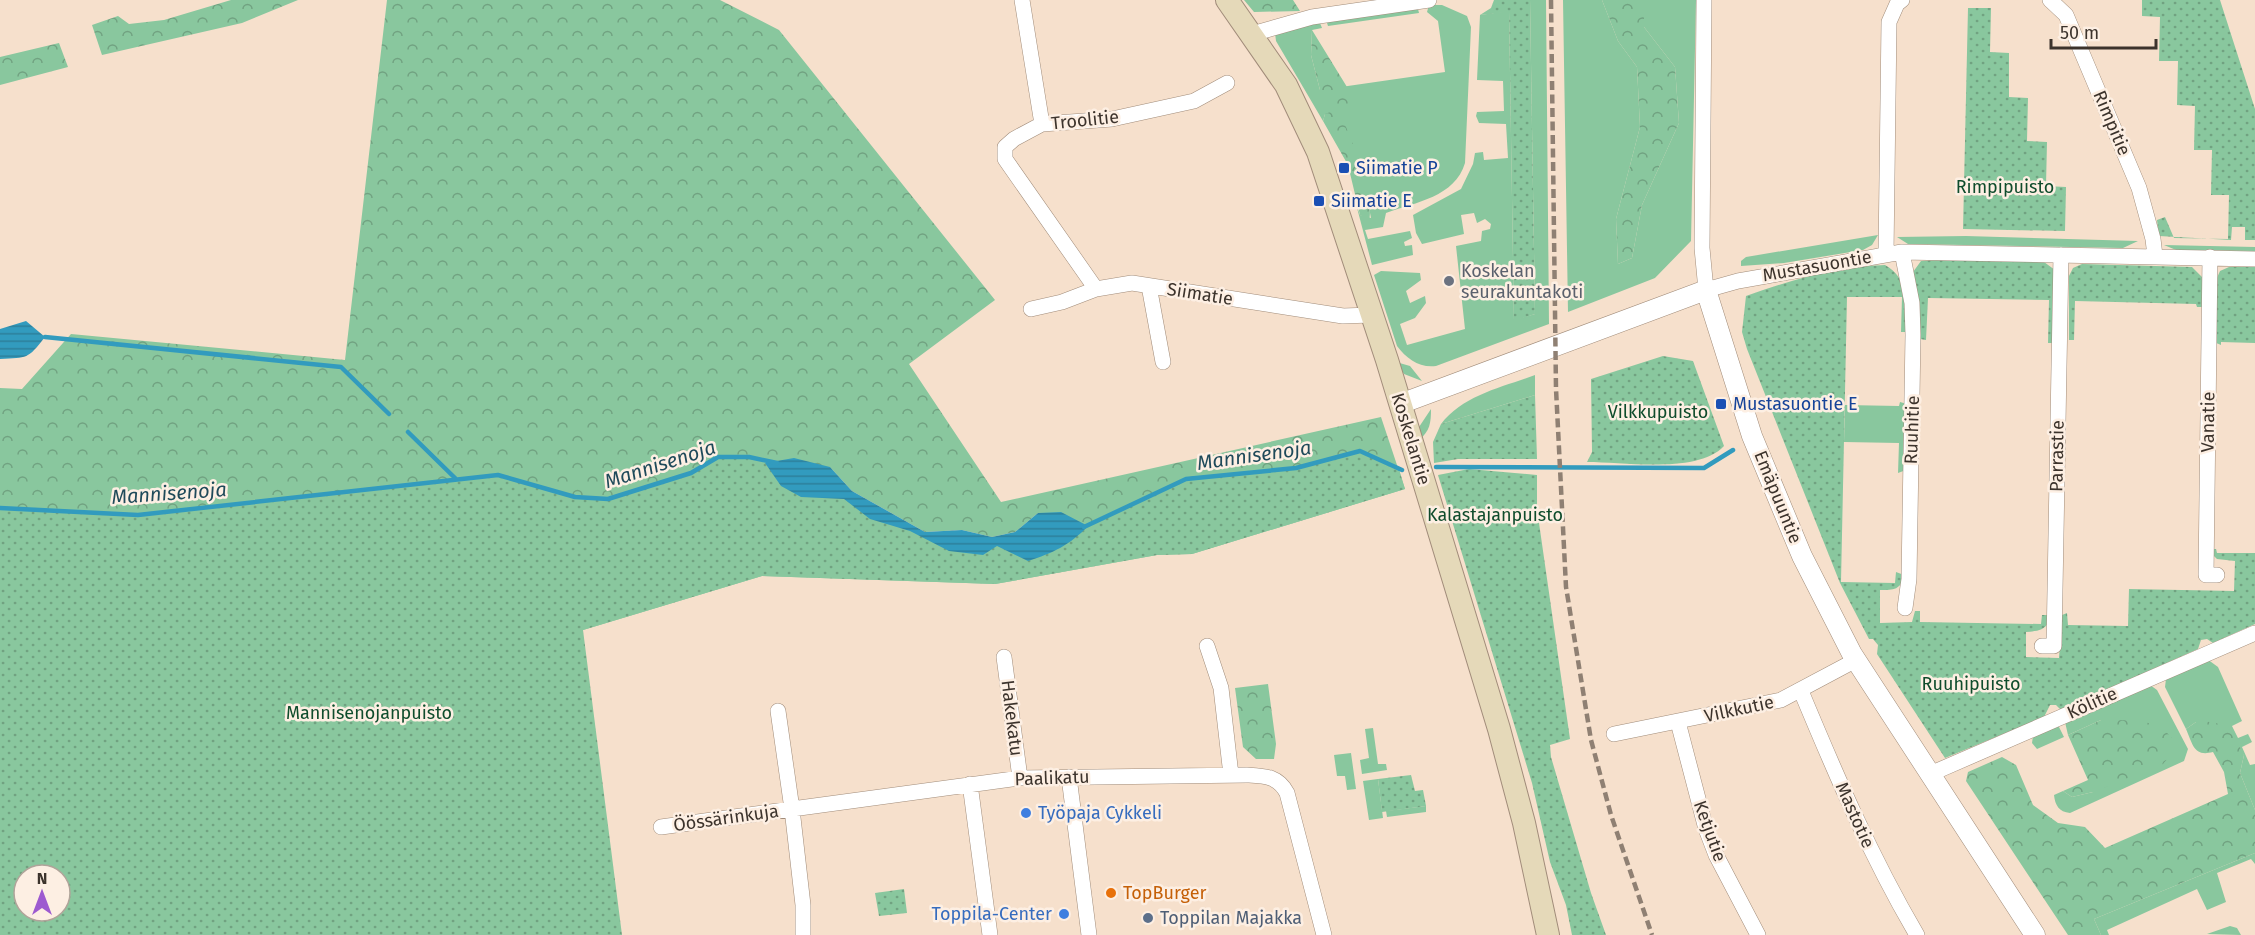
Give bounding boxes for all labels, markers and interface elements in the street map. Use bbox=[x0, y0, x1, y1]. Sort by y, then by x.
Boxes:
scale bar bbox=[2051, 12, 2156, 50]
text: 50 m bbox=[2060, 22, 2099, 44]
street label: Rimpitie bbox=[2088, 87, 2136, 159]
street label: Troolitie bbox=[1050, 106, 1120, 134]
place label: Siimatie P bbox=[1356, 157, 1438, 179]
marker: Siimatie P bbox=[1337, 161, 1351, 175]
park label: Rimpipuisto bbox=[1956, 176, 2054, 198]
place label: Siimatie E bbox=[1331, 190, 1412, 212]
marker: Siimatie E bbox=[1312, 194, 1326, 208]
street label: Mustasuontie bbox=[1761, 246, 1873, 286]
place label: Koskelan seurakuntakoti bbox=[1461, 260, 1583, 303]
marker: Koskelan seurakuntakoti bbox=[1442, 274, 1456, 288]
street label: Siimatie bbox=[1165, 278, 1235, 310]
street label: Koskelantie bbox=[1387, 390, 1435, 488]
street label: Vanatie bbox=[2196, 391, 2220, 453]
place label: Mustasuontie E bbox=[1733, 393, 1858, 415]
street label: Ruuhitie bbox=[1900, 395, 1924, 465]
marker: Mustasuontie E bbox=[1714, 397, 1728, 411]
park label: Vilkkupuisto bbox=[1608, 401, 1708, 423]
street label: Parrastie bbox=[2045, 420, 2069, 492]
water label: Mannisenoja bbox=[601, 435, 719, 493]
water label: Mannisenoja bbox=[1195, 435, 1313, 475]
street label: Emäpuuntie bbox=[1749, 447, 1807, 547]
water label: Mannisenoja bbox=[111, 477, 227, 509]
park label: Kalastajanpuisto bbox=[1427, 504, 1563, 526]
park label: Ruuhipuisto bbox=[1922, 673, 2020, 695]
street label: Hakekatu bbox=[996, 679, 1028, 757]
street label: Kölitie bbox=[2063, 682, 2121, 724]
street label: Vilkkutie bbox=[1702, 691, 1776, 727]
park label: Mannisenojanpuisto bbox=[286, 702, 452, 724]
street label: Paalikatu bbox=[1014, 766, 1090, 790]
street label: Mastotie bbox=[1831, 778, 1879, 852]
street label: Ketjutie bbox=[1689, 797, 1731, 865]
street label: Öössärinkuja bbox=[672, 800, 780, 836]
place label: Työpaja Cykkeli bbox=[1038, 802, 1162, 824]
marker: Työpaja Cykkeli bbox=[1019, 806, 1033, 820]
north arrow bbox=[12, 863, 72, 923]
text: N bbox=[37, 869, 47, 888]
place label: TopBurger bbox=[1123, 882, 1206, 904]
marker: TopBurger bbox=[1104, 886, 1118, 900]
place label: Toppila-Center bbox=[932, 903, 1052, 925]
marker: Toppila-Center bbox=[1057, 907, 1071, 921]
place label: Toppilan Majakka bbox=[1160, 907, 1302, 929]
marker: Toppilan Majakka bbox=[1141, 911, 1155, 925]

